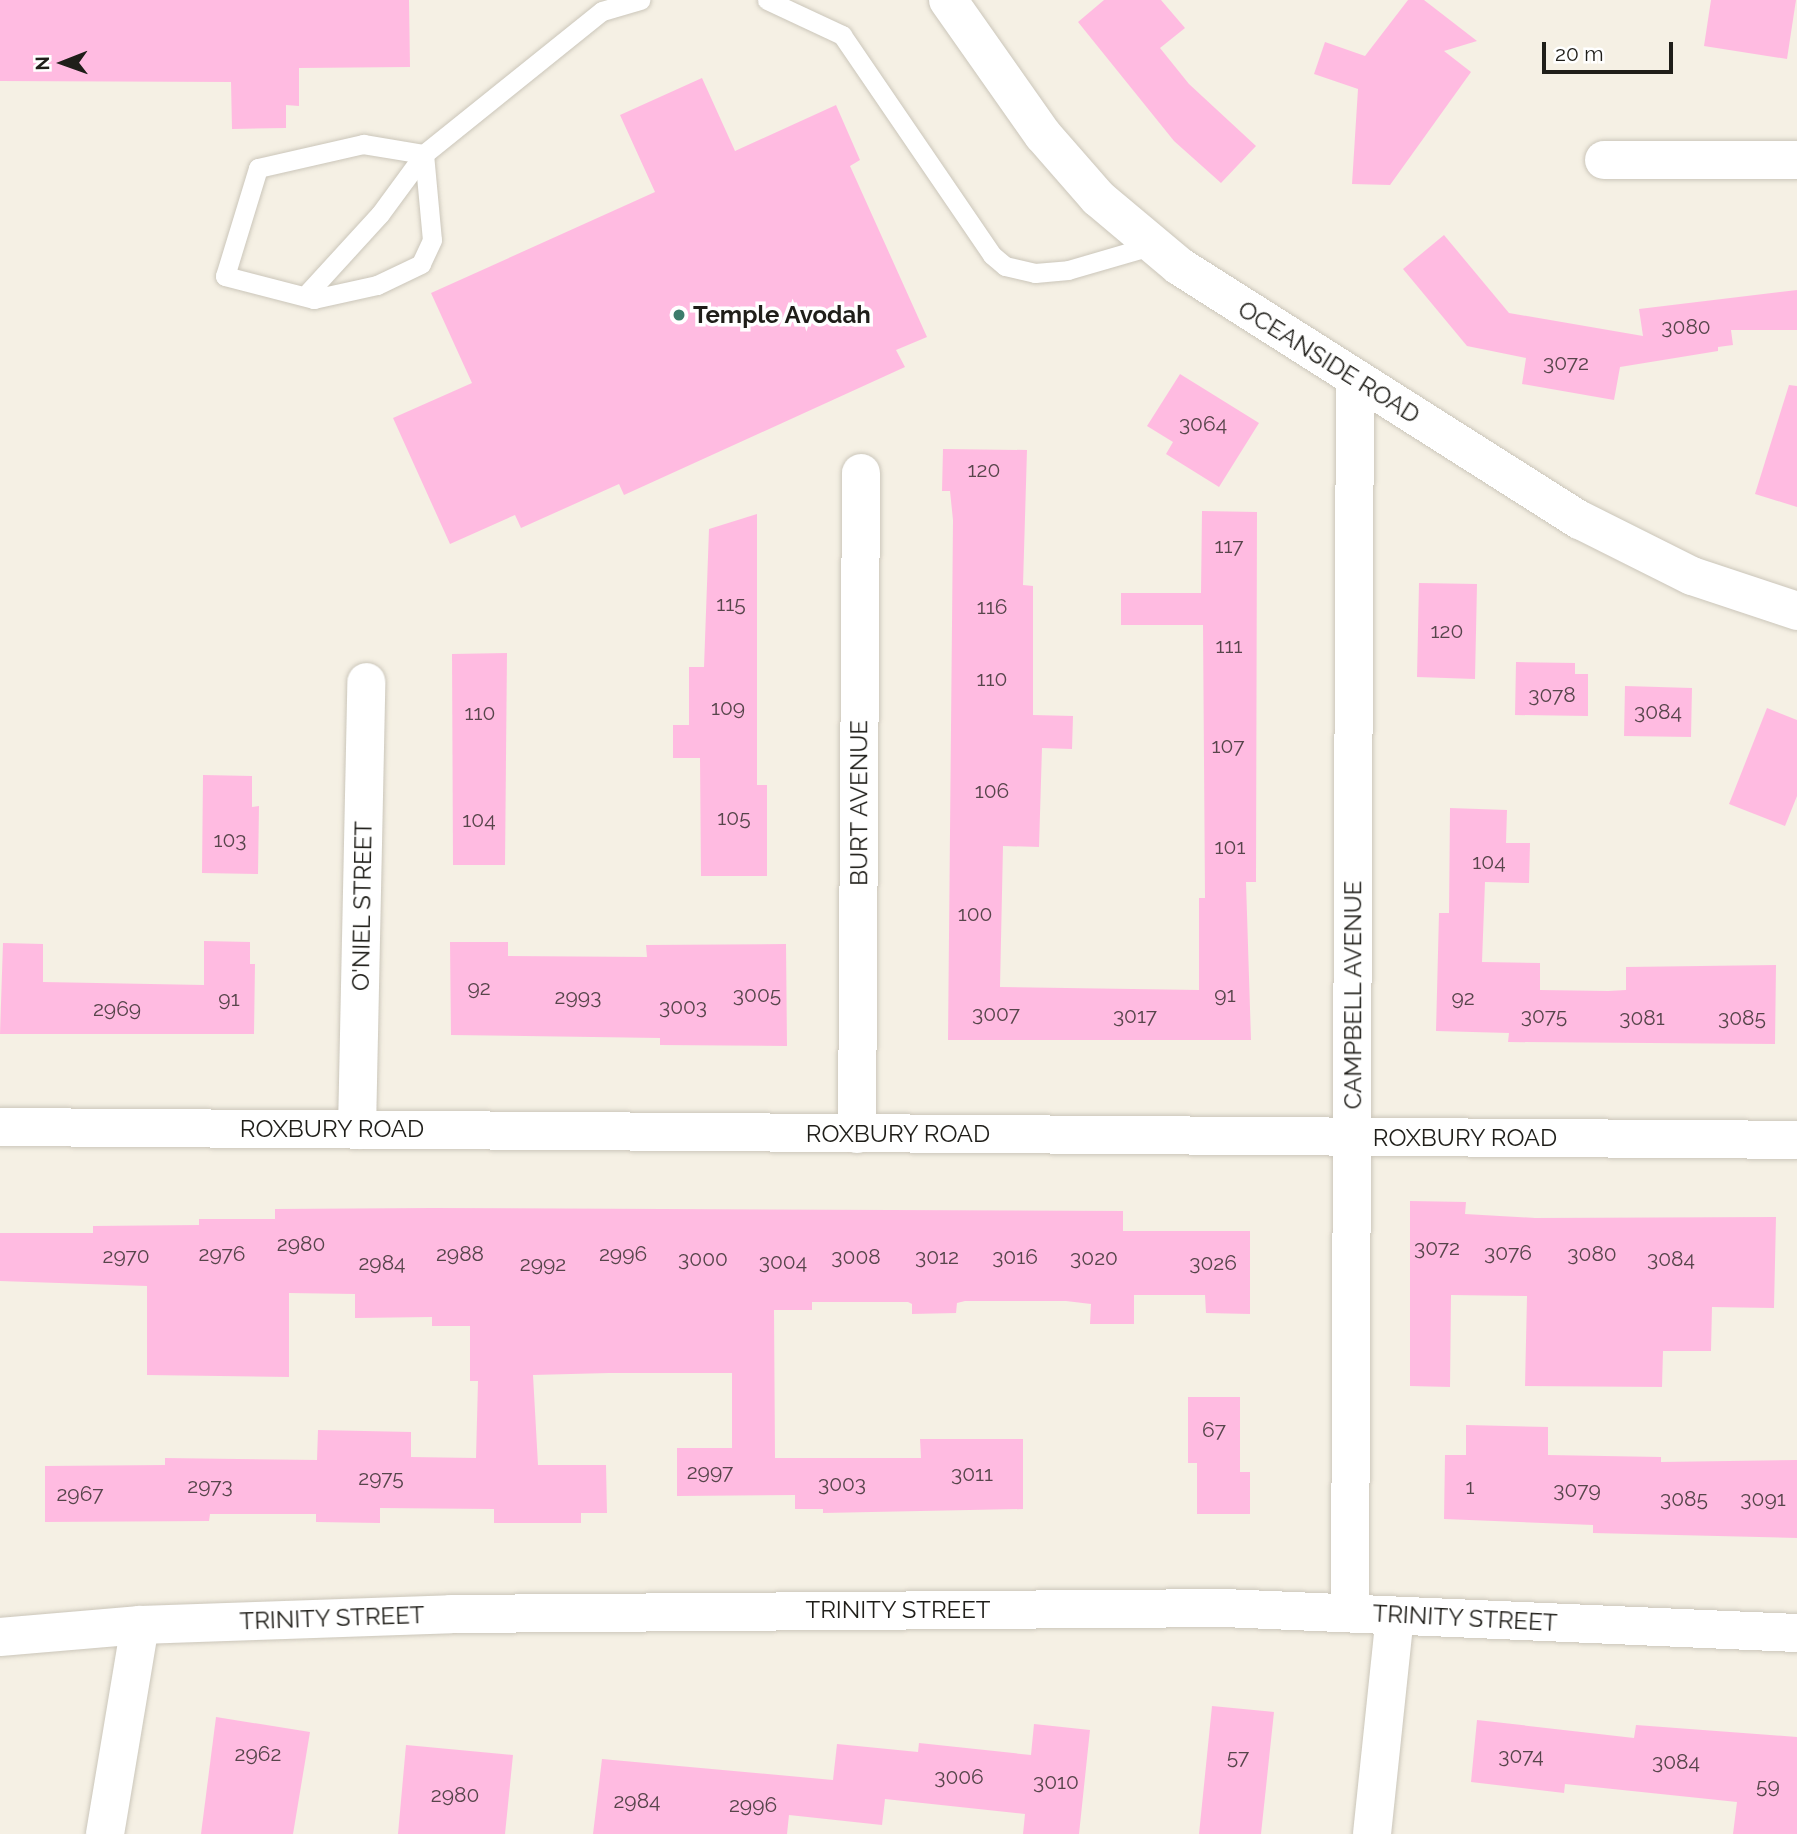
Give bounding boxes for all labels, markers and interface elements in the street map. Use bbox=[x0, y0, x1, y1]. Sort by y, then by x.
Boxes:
north arrow bbox=[28, 28, 98, 98]
scale bar bbox=[1545, 28, 1676, 72]
text: 20 m bbox=[1555, 41, 1603, 66]
text: N bbox=[31, 56, 53, 71]
street label: OCEANSIDE ROAD bbox=[1233, 294, 1425, 430]
place label: Temple Avodah bbox=[693, 301, 872, 329]
marker: Temple Avodah bbox=[671, 307, 687, 323]
house number: 3080 bbox=[1661, 314, 1711, 340]
house number: 3072 bbox=[1543, 350, 1589, 376]
house number: 3064 bbox=[1179, 411, 1227, 437]
house number: 120 bbox=[968, 457, 1000, 483]
house number: 117 bbox=[1214, 533, 1244, 559]
house number: 115 bbox=[716, 591, 746, 617]
house number: 116 bbox=[977, 594, 1007, 620]
house number: 120 bbox=[1431, 618, 1463, 644]
house number: 111 bbox=[1216, 633, 1242, 659]
house number: 110 bbox=[977, 666, 1007, 692]
house number: 3078 bbox=[1528, 682, 1576, 708]
house number: 109 bbox=[711, 695, 745, 721]
house number: 3084 bbox=[1634, 699, 1682, 725]
house number: 110 bbox=[465, 700, 495, 726]
street label: BURT AVENUE bbox=[845, 719, 873, 887]
house number: 107 bbox=[1212, 733, 1244, 759]
house number: 106 bbox=[975, 778, 1009, 804]
house number: 105 bbox=[717, 805, 751, 831]
house number: 104 bbox=[462, 807, 496, 833]
street label: O'NIEL STREET bbox=[346, 820, 378, 992]
house number: 103 bbox=[213, 827, 247, 853]
house number: 101 bbox=[1215, 834, 1245, 860]
house number: 104 bbox=[1472, 849, 1506, 875]
street label: CAMPBELL AVENUE bbox=[1339, 880, 1367, 1110]
house number: 100 bbox=[958, 901, 992, 927]
house number: 92 bbox=[467, 975, 491, 1001]
house number: 3005 bbox=[733, 982, 781, 1008]
house number: 91 bbox=[1214, 982, 1236, 1008]
house number: 2993 bbox=[555, 984, 601, 1010]
house number: 92 bbox=[1451, 985, 1475, 1011]
house number: 91 bbox=[218, 986, 240, 1012]
house number: 3003 bbox=[659, 994, 707, 1020]
house number: 2969 bbox=[93, 996, 141, 1022]
house number: 3007 bbox=[972, 1001, 1020, 1027]
house number: 3017 bbox=[1113, 1003, 1157, 1029]
house number: 3075 bbox=[1521, 1003, 1567, 1029]
house number: 3081 bbox=[1619, 1005, 1665, 1031]
house number: 3085 bbox=[1718, 1005, 1766, 1031]
street label: ROXBURY ROAD bbox=[239, 1115, 425, 1143]
street label: ROXBURY ROAD bbox=[805, 1120, 991, 1148]
street label: ROXBURY ROAD bbox=[1372, 1124, 1558, 1152]
house number: 2980 bbox=[277, 1231, 325, 1257]
house number: 3072 bbox=[1414, 1235, 1460, 1261]
house number: 3076 bbox=[1484, 1240, 1532, 1266]
house number: 2976 bbox=[198, 1241, 246, 1267]
house number: 2988 bbox=[436, 1241, 484, 1267]
house number: 2996 bbox=[599, 1241, 647, 1267]
house number: 3080 bbox=[1567, 1241, 1617, 1267]
house number: 2970 bbox=[102, 1243, 150, 1269]
house number: 3008 bbox=[831, 1244, 881, 1270]
house number: 3012 bbox=[915, 1244, 959, 1270]
house number: 3016 bbox=[992, 1244, 1038, 1270]
house number: 3020 bbox=[1070, 1245, 1118, 1271]
house number: 3000 bbox=[678, 1246, 728, 1272]
house number: 3084 bbox=[1647, 1246, 1695, 1272]
house number: 3004 bbox=[759, 1249, 807, 1275]
house number: 2984 bbox=[358, 1250, 406, 1276]
house number: 3026 bbox=[1189, 1250, 1237, 1276]
house number: 2992 bbox=[520, 1251, 566, 1277]
house number: 67 bbox=[1202, 1417, 1226, 1443]
house number: 2997 bbox=[687, 1459, 733, 1485]
house number: 3011 bbox=[951, 1461, 993, 1487]
house number: 2975 bbox=[358, 1465, 404, 1491]
house number: 3003 bbox=[818, 1471, 866, 1497]
house number: 2973 bbox=[187, 1473, 233, 1499]
house number: 1 bbox=[1466, 1474, 1474, 1500]
house number: 3079 bbox=[1553, 1477, 1601, 1503]
house number: 2967 bbox=[56, 1481, 104, 1507]
house number: 3085 bbox=[1660, 1486, 1708, 1512]
house number: 3091 bbox=[1740, 1486, 1786, 1512]
street label: TRINITY STREET bbox=[805, 1596, 991, 1624]
street label: TRINITY STREET bbox=[1371, 1599, 1559, 1637]
street label: TRINITY STREET bbox=[239, 1600, 425, 1636]
house number: 2962 bbox=[235, 1741, 281, 1767]
house number: 3074 bbox=[1498, 1743, 1544, 1769]
house number: 57 bbox=[1227, 1744, 1249, 1770]
house number: 3084 bbox=[1652, 1749, 1700, 1775]
house number: 3006 bbox=[934, 1764, 984, 1790]
house number: 3010 bbox=[1033, 1769, 1079, 1795]
house number: 59 bbox=[1756, 1773, 1780, 1799]
house number: 2980 bbox=[431, 1782, 479, 1808]
house number: 2984 bbox=[613, 1788, 661, 1814]
house number: 2996 bbox=[729, 1792, 777, 1818]

